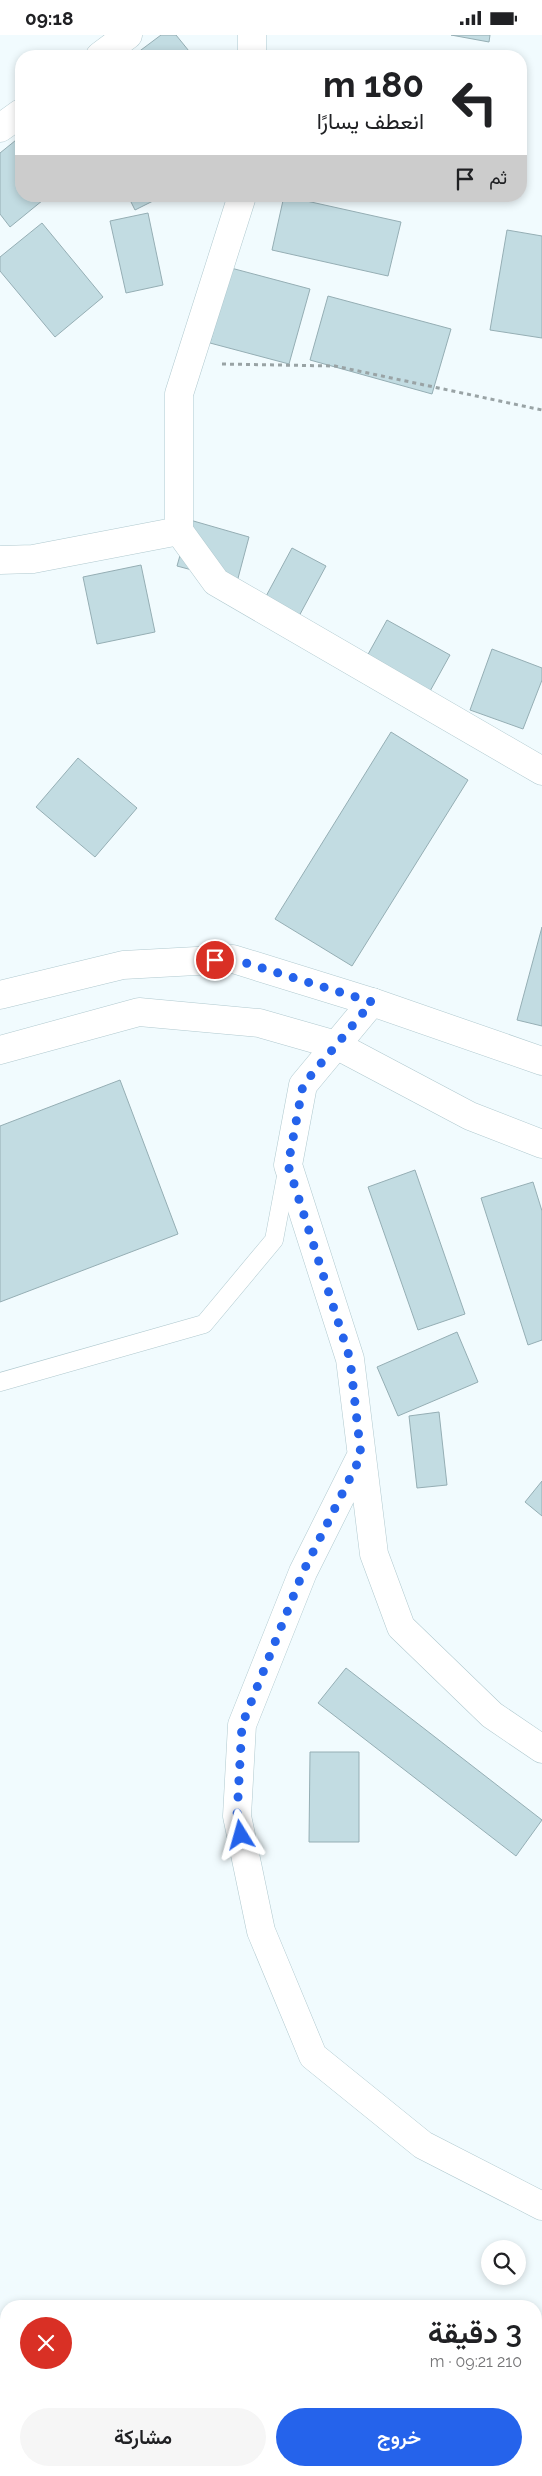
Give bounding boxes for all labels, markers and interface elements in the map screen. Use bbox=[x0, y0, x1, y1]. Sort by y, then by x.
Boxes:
text: 09:18 bbox=[25, 7, 73, 29]
text: 180 m bbox=[323, 64, 424, 105]
icon: left bbox=[442, 70, 507, 135]
text: انعطف يسارًا bbox=[317, 108, 424, 134]
icon: arrive bbox=[451, 165, 479, 193]
text: ثم bbox=[489, 166, 507, 188]
pin bbox=[194, 939, 236, 981]
icon: arrive bbox=[201, 946, 229, 974]
position arrow bbox=[214, 1808, 266, 1860]
map controls bbox=[481, 2240, 526, 2285]
button: search bbox=[481, 2240, 526, 2285]
text: 3 دقيقة bbox=[428, 2315, 522, 2350]
button: close bbox=[20, 2317, 72, 2369]
text: 210 m · 09:21 bbox=[430, 2352, 522, 2371]
button: مشاركة bbox=[20, 2408, 266, 2466]
button: خروج bbox=[276, 2408, 522, 2466]

